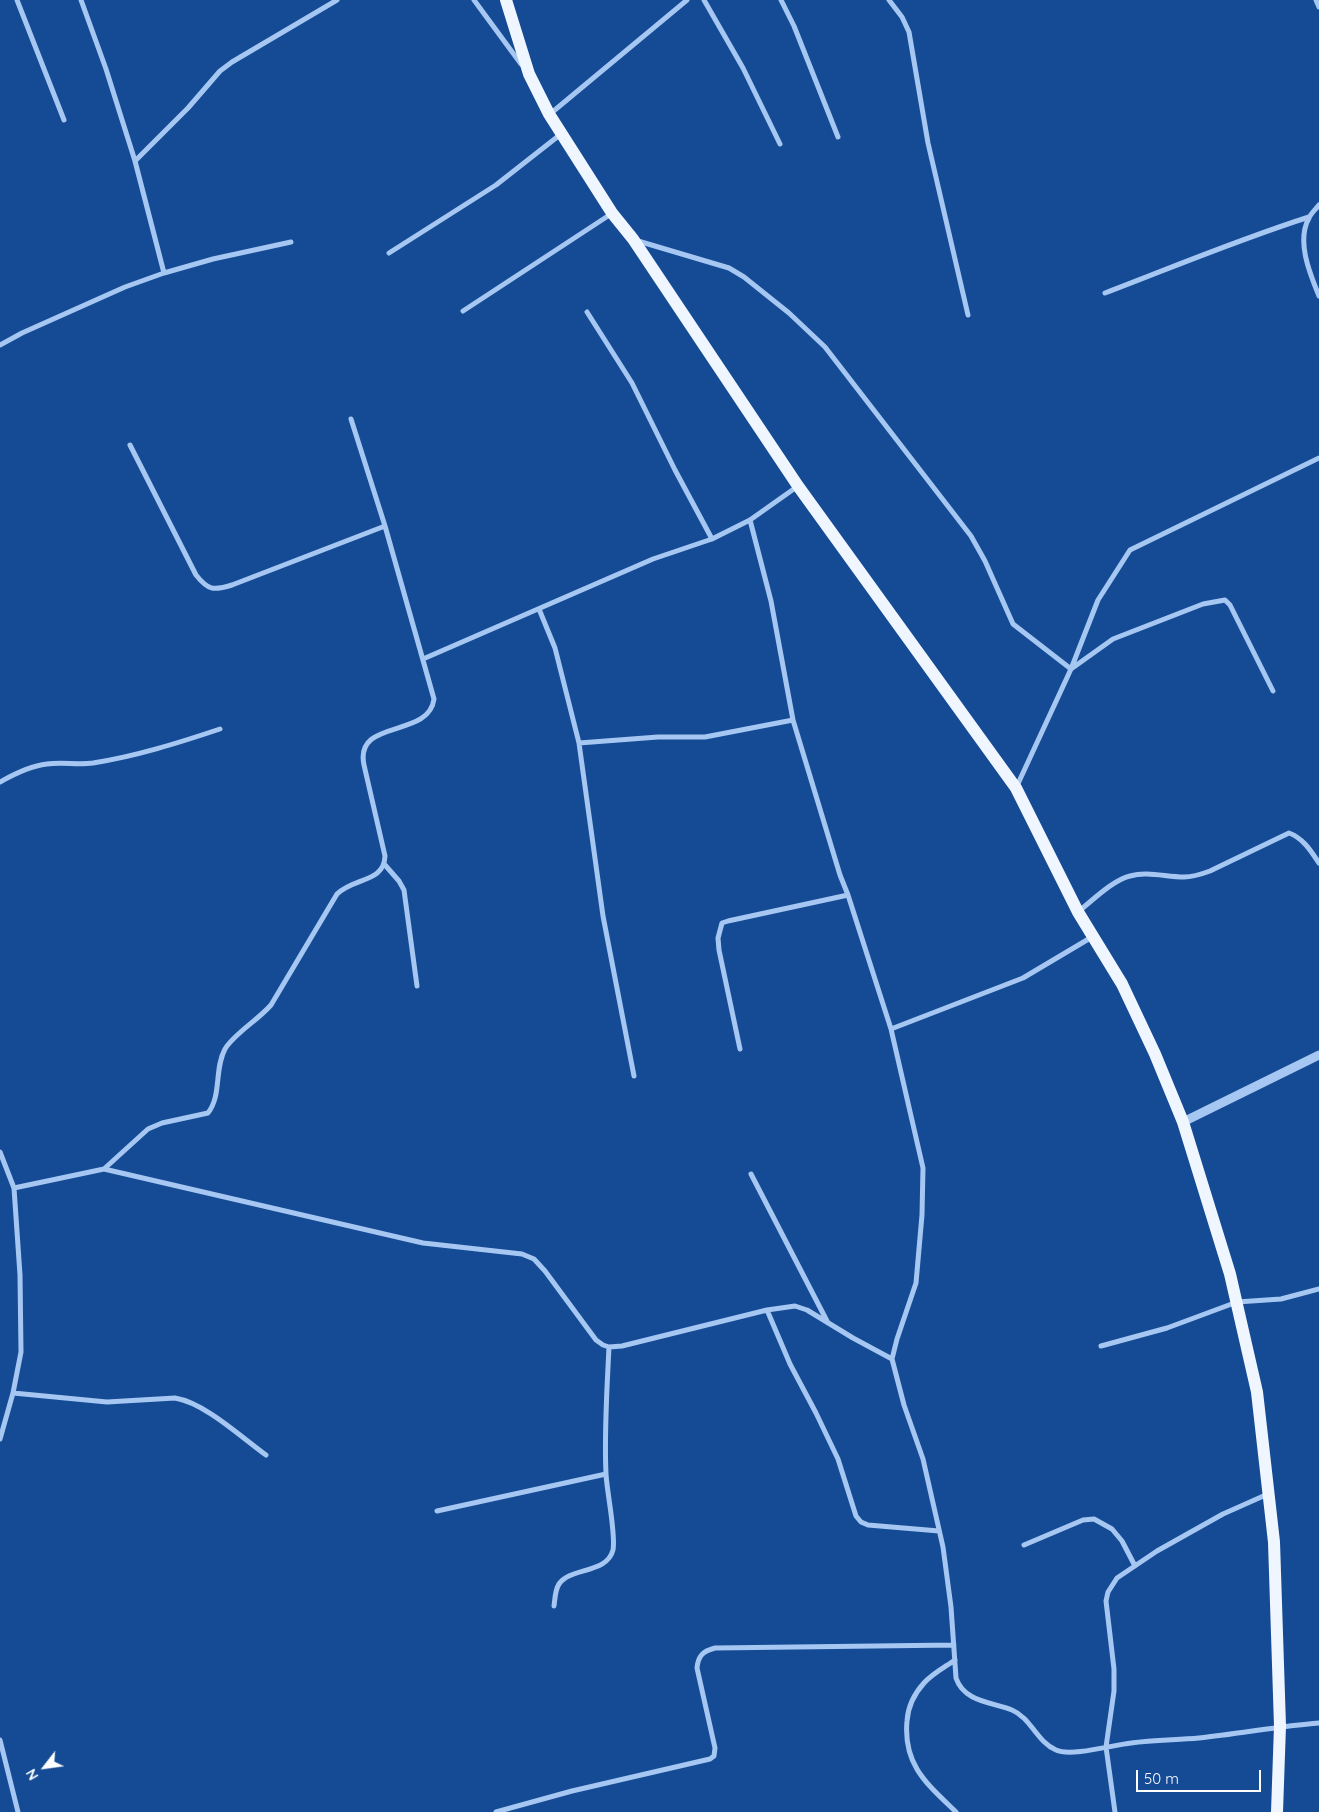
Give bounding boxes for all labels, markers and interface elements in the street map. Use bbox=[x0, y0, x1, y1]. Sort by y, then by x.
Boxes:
north arrow bbox=[20, 1742, 70, 1792]
scale bar bbox=[1139, 1760, 1264, 1792]
text: N bbox=[22, 1766, 42, 1783]
text: 50 m bbox=[1144, 1769, 1179, 1788]

